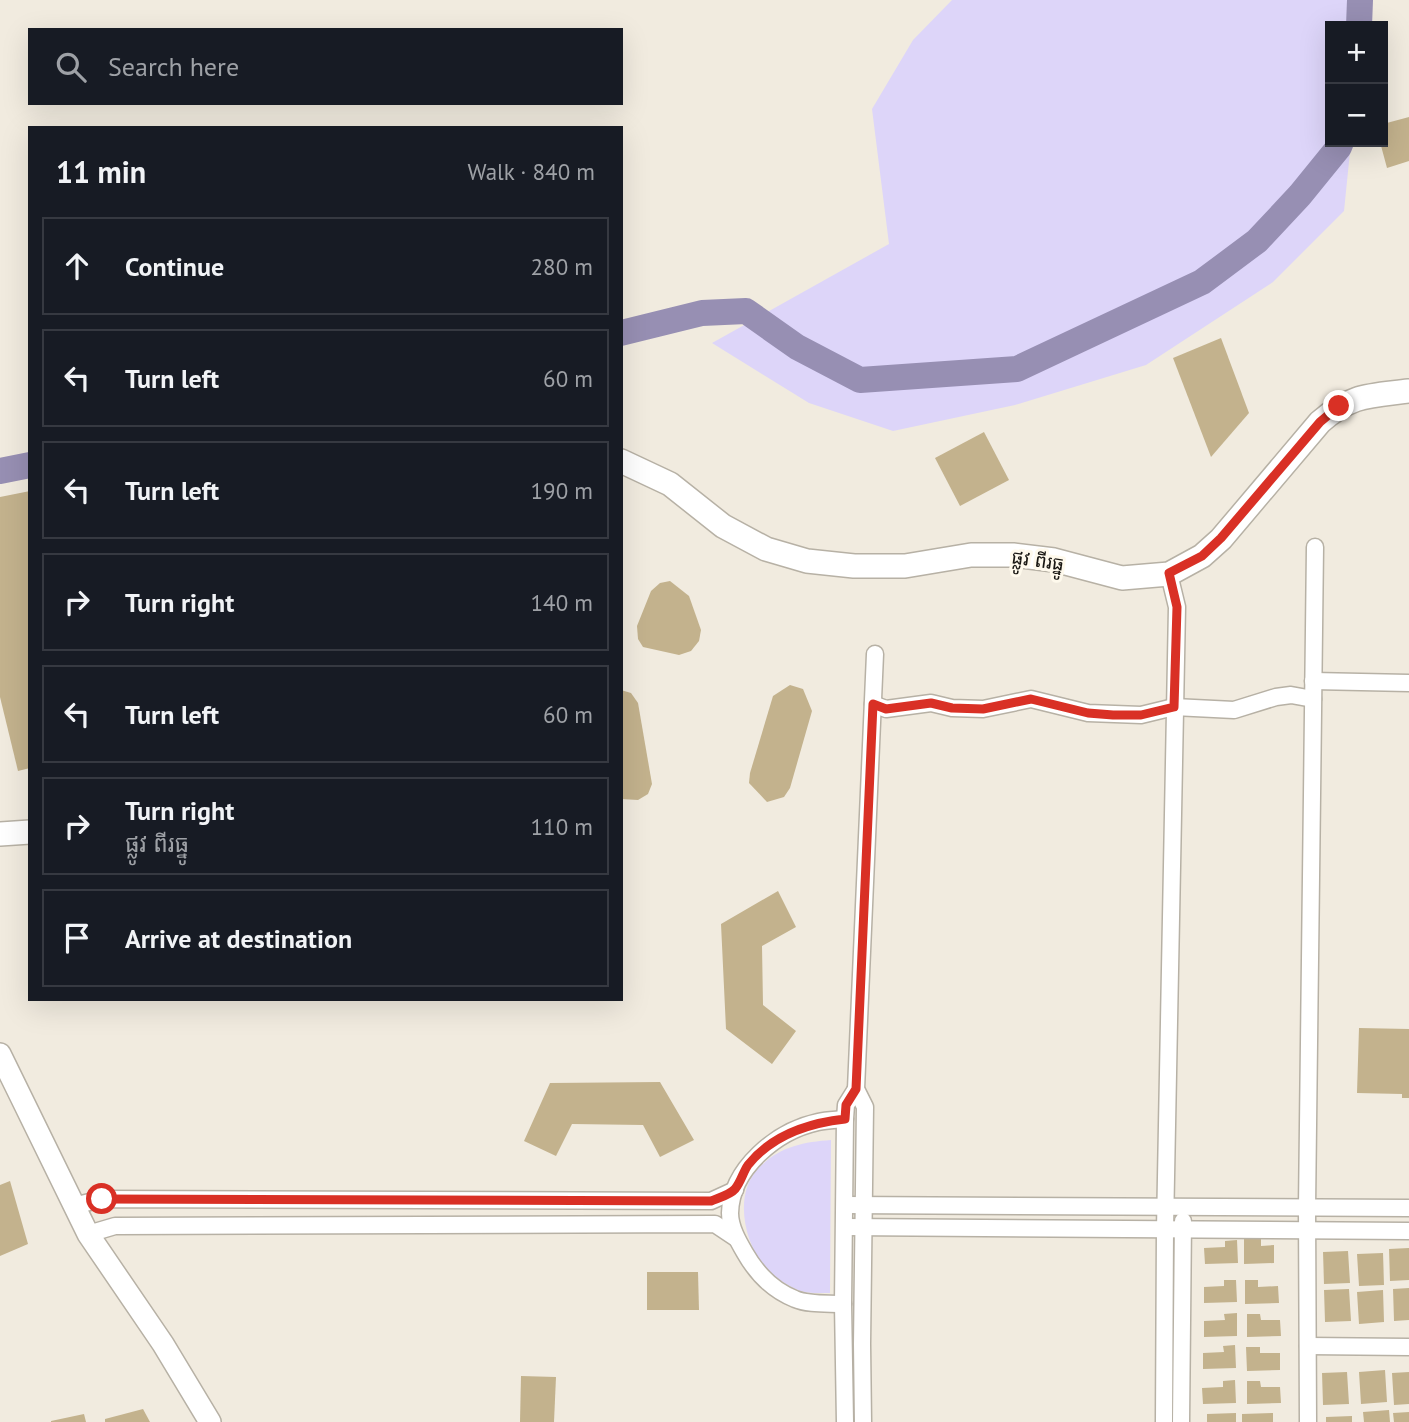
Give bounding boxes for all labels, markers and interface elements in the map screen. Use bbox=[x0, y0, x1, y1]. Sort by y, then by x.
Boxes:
map controls bbox=[1325, 21, 1388, 147]
button: + bbox=[1325, 21, 1388, 84]
search box bbox=[28, 28, 623, 105]
icon: search bbox=[52, 48, 90, 86]
text: Search here bbox=[108, 50, 239, 83]
button: − bbox=[1325, 84, 1388, 147]
text: 11 min bbox=[56, 152, 146, 191]
text: Walk · 840 m bbox=[468, 157, 595, 186]
icon: ahead bbox=[58, 247, 96, 285]
text: Continue bbox=[125, 250, 224, 283]
text: 280 m bbox=[531, 252, 593, 281]
icon: left bbox=[58, 359, 96, 397]
text: Turn left bbox=[125, 362, 219, 395]
text: 60 m bbox=[543, 364, 593, 393]
route end bbox=[1323, 390, 1354, 421]
icon: left bbox=[58, 471, 96, 509]
text: Turn left bbox=[125, 474, 219, 507]
text: 190 m bbox=[531, 476, 593, 505]
street label: ផ្លូវ ពីរធ្នូ bbox=[1009, 544, 1066, 581]
icon: right bbox=[58, 583, 96, 621]
text: Turn right bbox=[125, 586, 234, 619]
text: 140 m bbox=[531, 588, 593, 617]
icon: left bbox=[58, 695, 96, 733]
text: Turn left bbox=[125, 698, 219, 731]
text: 60 m bbox=[543, 700, 593, 729]
text: Turn right bbox=[125, 794, 234, 827]
icon: right bbox=[58, 807, 96, 845]
text: 110 m bbox=[531, 812, 593, 841]
text: ផ្លូវ ពីរធ្នូ bbox=[125, 829, 189, 858]
icon: arrive bbox=[58, 919, 96, 957]
text: Arrive at destination bbox=[125, 922, 352, 955]
route start bbox=[86, 1183, 117, 1214]

